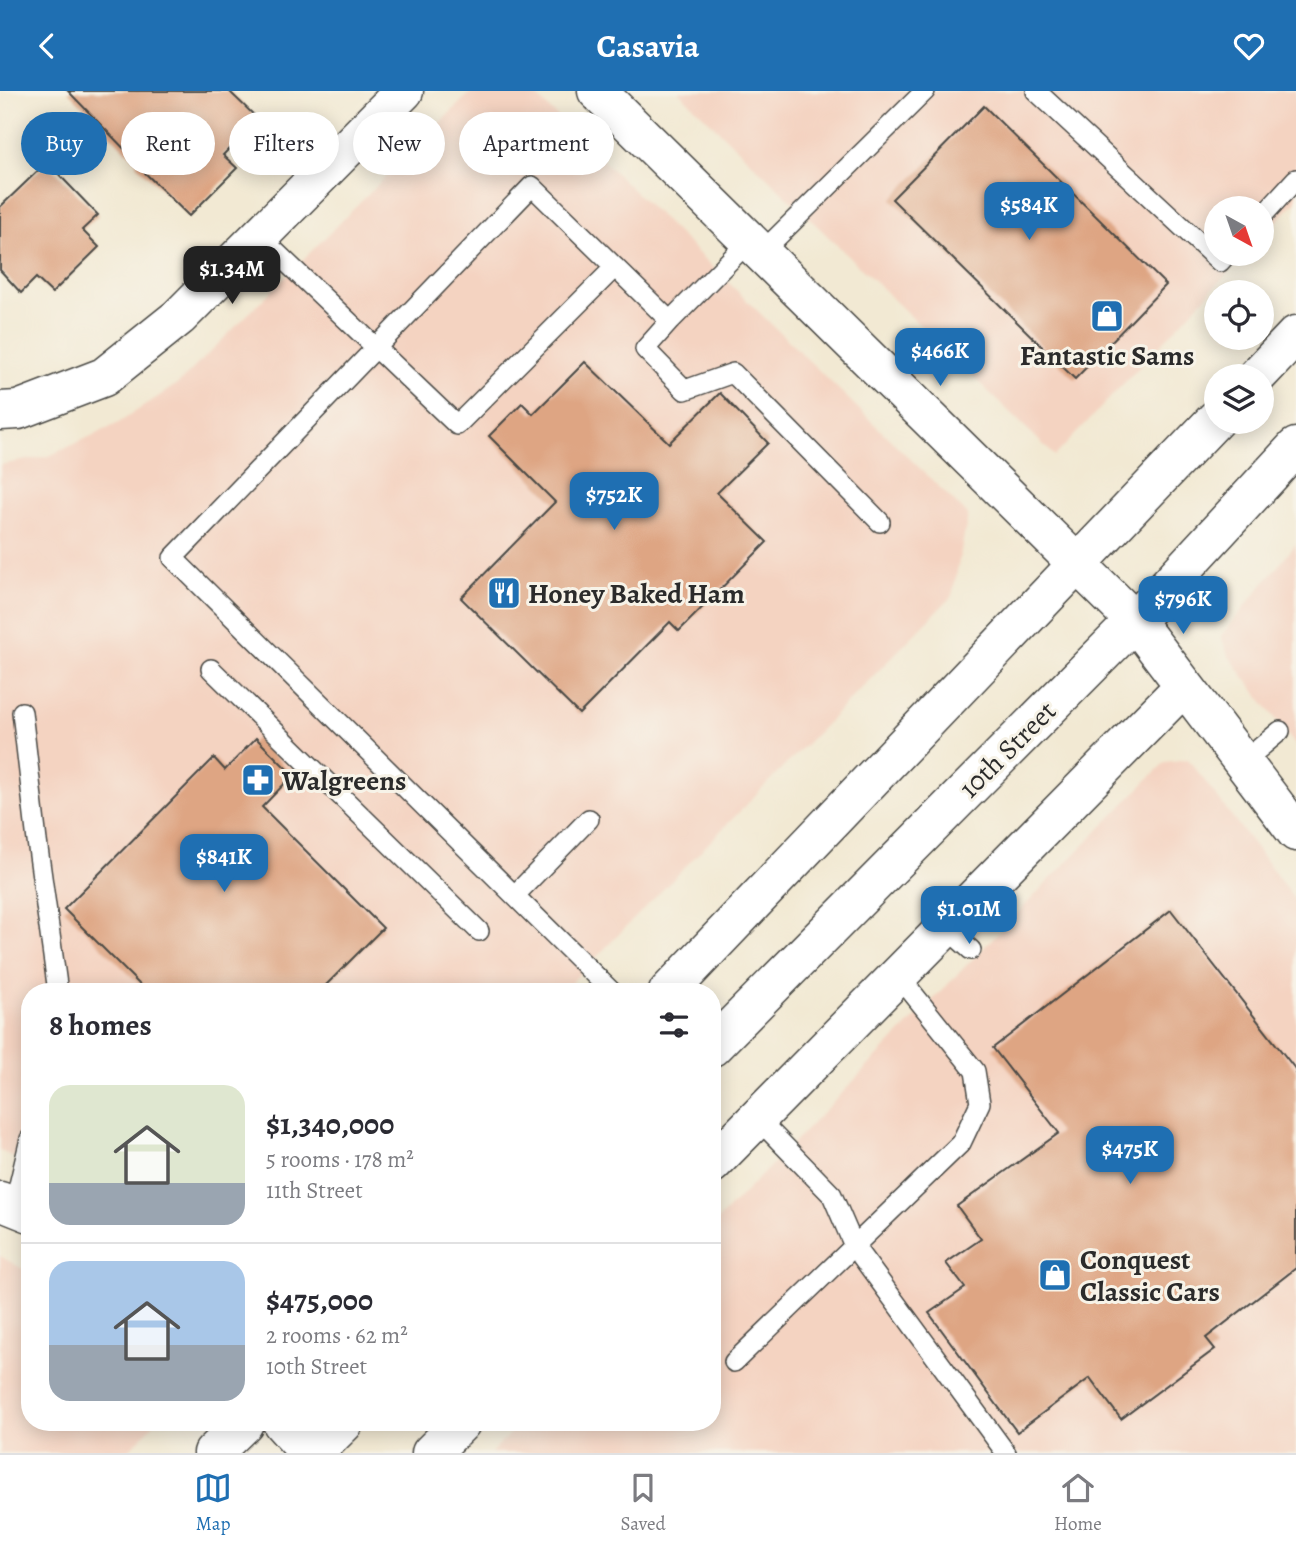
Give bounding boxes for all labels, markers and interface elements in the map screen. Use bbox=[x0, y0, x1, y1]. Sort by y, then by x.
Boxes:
text: Casavia bbox=[597, 24, 699, 68]
icon: back bbox=[28, 27, 66, 65]
icon: heart bbox=[1230, 27, 1268, 65]
chip: Buy bbox=[21, 112, 107, 175]
chip: Rent bbox=[121, 112, 215, 175]
chip: Filters bbox=[229, 112, 339, 175]
chip: New bbox=[353, 112, 445, 175]
chip: Apartment bbox=[459, 112, 614, 175]
pin: $584K bbox=[980, 183, 1078, 242]
text: $584K bbox=[1000, 189, 1058, 220]
north arrow bbox=[1204, 196, 1274, 266]
map controls bbox=[1204, 196, 1274, 434]
pin: $1.34M bbox=[175, 247, 289, 306]
text: $1.34M bbox=[199, 253, 265, 284]
button: locate bbox=[1204, 280, 1274, 350]
shop icon: Fantastic Sams bbox=[1088, 297, 1126, 335]
pin: $466K bbox=[891, 329, 989, 388]
text: $466K bbox=[911, 335, 969, 366]
place label: Fantastic Sams bbox=[1020, 337, 1194, 375]
button: layers bbox=[1204, 364, 1274, 434]
pin: $752K bbox=[565, 473, 663, 532]
text: $752K bbox=[586, 479, 642, 510]
restaurant icon: Honey Baked Ham bbox=[485, 574, 523, 612]
place label: Honey Baked Ham bbox=[528, 575, 745, 613]
pin: $796K bbox=[1134, 577, 1232, 636]
text: $796K bbox=[1154, 583, 1212, 614]
street label: 10th Street bbox=[951, 693, 1065, 807]
pharmacy icon: Walgreens bbox=[239, 761, 277, 799]
place label: Walgreens bbox=[281, 762, 406, 800]
pin: $841K bbox=[175, 835, 273, 894]
text: $841K bbox=[196, 841, 252, 872]
pin: $1.01M bbox=[912, 887, 1026, 946]
text: $1.01M bbox=[937, 893, 1001, 924]
text: 8 homes bbox=[49, 1005, 152, 1045]
icon: filters bbox=[655, 1006, 693, 1044]
text: $1,340,000 bbox=[266, 1104, 394, 1144]
icon: home bbox=[105, 1113, 189, 1197]
pin: $475K bbox=[1081, 1127, 1179, 1186]
text: $475K bbox=[1102, 1133, 1158, 1164]
text: 5 rooms · 178 m² bbox=[266, 1144, 414, 1175]
text: 11th Street bbox=[266, 1175, 363, 1206]
place label: Conquest Classic Cars bbox=[1080, 1241, 1220, 1311]
shop icon: Conquest Classic Cars bbox=[1036, 1256, 1074, 1294]
text: $475,000 bbox=[266, 1280, 373, 1320]
icon: home bbox=[105, 1289, 189, 1373]
text: 2 rooms · 62 m² bbox=[266, 1320, 408, 1351]
text: 10th Street bbox=[266, 1351, 367, 1382]
tab: Map bbox=[194, 1469, 232, 1537]
tab: Saved bbox=[621, 1469, 666, 1537]
tab: Home bbox=[1054, 1469, 1102, 1537]

